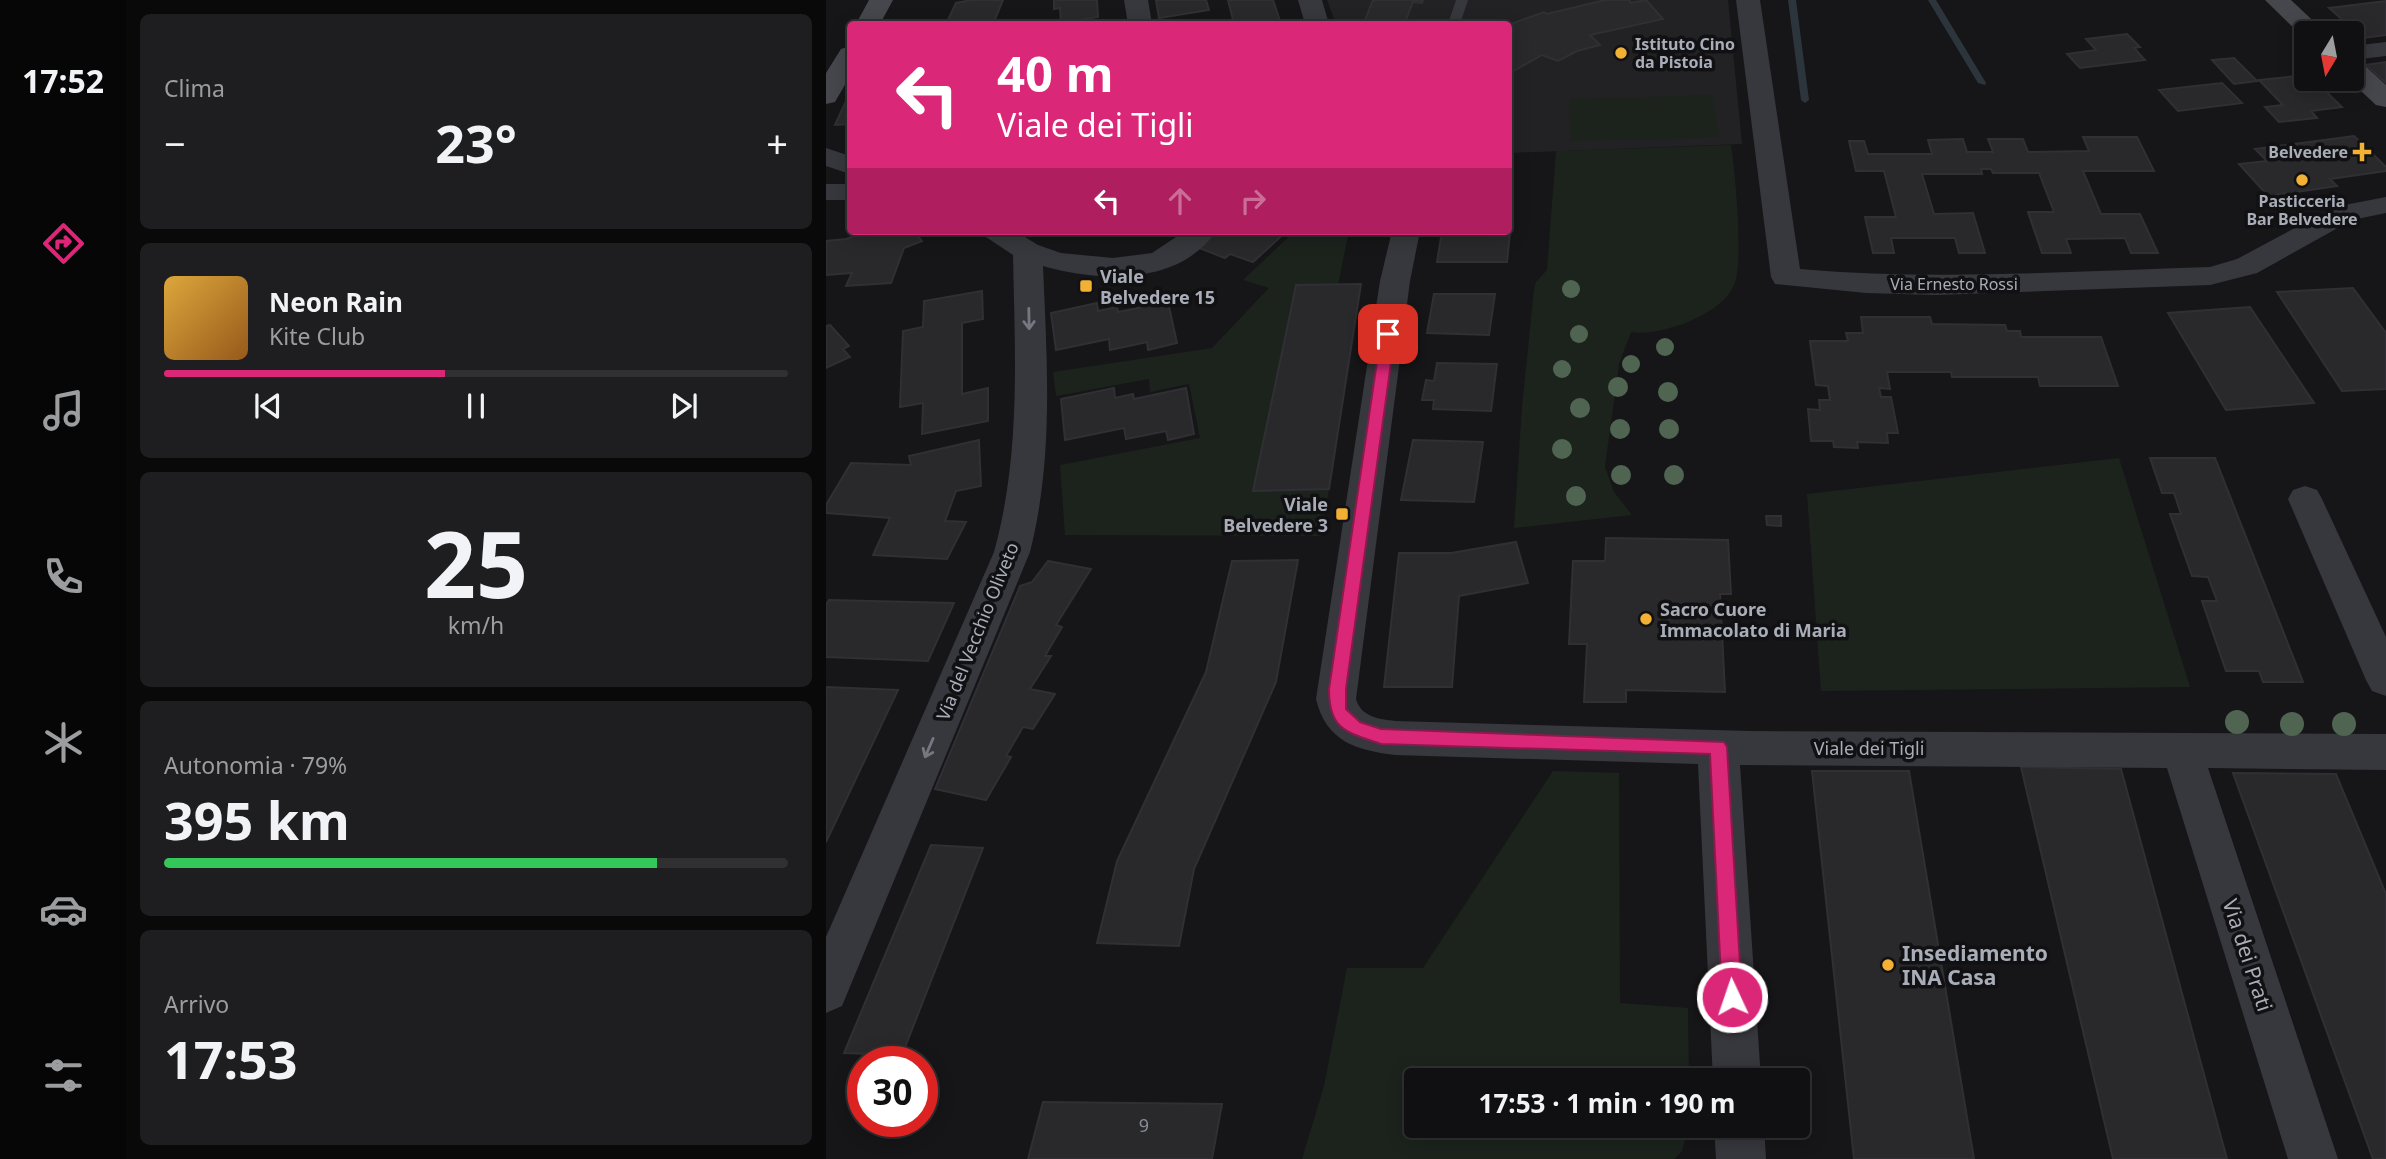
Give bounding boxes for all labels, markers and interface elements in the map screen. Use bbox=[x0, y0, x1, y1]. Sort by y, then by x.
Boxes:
north arrow bbox=[2294, 21, 2364, 91]
map controls bbox=[2294, 21, 2364, 91]
place label: Istituto Cino da Pistoia bbox=[1635, 33, 1735, 73]
text: 40 m bbox=[997, 40, 1114, 106]
marker: Istituto Cino da Pistoia bbox=[1613, 45, 1629, 61]
icon: left bbox=[882, 49, 973, 140]
text: 17:52 bbox=[22, 59, 104, 102]
text: Clima bbox=[164, 72, 225, 104]
text: Viale dei Tigli bbox=[997, 103, 1194, 146]
text: 23° bbox=[435, 107, 517, 178]
text: − bbox=[164, 117, 186, 169]
text: + bbox=[766, 117, 788, 169]
place label: Belvedere bbox=[2268, 141, 2348, 163]
marker: Belvedere bbox=[2354, 144, 2370, 160]
marker: Pasticceria Bar Belvedere bbox=[2294, 172, 2310, 188]
icon: left bbox=[1088, 182, 1126, 220]
icon: ahead bbox=[1161, 182, 1199, 220]
icon: right bbox=[1234, 182, 1272, 220]
place label: Pasticceria Bar Belvedere bbox=[2246, 190, 2358, 230]
icon: directions bbox=[39, 219, 88, 268]
place label: Viale Belvedere 15 bbox=[1100, 264, 1215, 309]
street label: Via Ernesto Rossi bbox=[1890, 273, 2018, 295]
marker: Viale Belvedere 15 bbox=[1078, 278, 1094, 294]
text: Neon Rain bbox=[269, 284, 403, 320]
pin bbox=[1358, 304, 1418, 364]
one-way arrow bbox=[1023, 307, 1036, 330]
icon: arrive bbox=[1369, 315, 1407, 353]
text: Kite Club bbox=[269, 320, 365, 352]
icon: music bbox=[39, 386, 88, 435]
icon: previous bbox=[249, 387, 287, 425]
icon: pause bbox=[457, 387, 495, 425]
icon: next bbox=[665, 387, 703, 425]
place label: Viale Belvedere 3 bbox=[1223, 492, 1328, 537]
text: 25 bbox=[424, 501, 528, 625]
marker: Viale Belvedere 3 bbox=[1334, 506, 1350, 522]
street label: Via del Vecchio Oliveto bbox=[930, 538, 1024, 724]
icon: phone bbox=[39, 552, 88, 601]
place label: Sacro Cuore Immacolato di Maria bbox=[1660, 597, 1847, 642]
text: km/h bbox=[448, 609, 504, 641]
marker: Sacro Cuore Immacolato di Maria bbox=[1638, 611, 1654, 627]
icon: climate bbox=[39, 718, 88, 767]
one-way arrow bbox=[922, 736, 935, 758]
street label: Viale dei Tigli bbox=[1814, 736, 1924, 760]
text: Autonomia · 79% bbox=[164, 749, 347, 781]
text: 395 km bbox=[164, 784, 350, 855]
icon: car bbox=[39, 885, 88, 934]
street label: Via dei Prati bbox=[2217, 895, 2279, 1015]
place label: Insediamento INA Casa bbox=[1902, 939, 2048, 991]
marker: Insediamento INA Casa bbox=[1880, 957, 1896, 973]
position arrow bbox=[1695, 960, 1769, 1034]
text: Arrivo bbox=[164, 988, 229, 1020]
text: 17:53 bbox=[164, 1023, 298, 1094]
speed limit sign: 30 bbox=[847, 1046, 938, 1137]
icon: filters bbox=[39, 1051, 88, 1100]
text: 17:53 · 1 min · 190 m bbox=[1479, 1085, 1735, 1121]
house number: 9 bbox=[1139, 1113, 1149, 1137]

